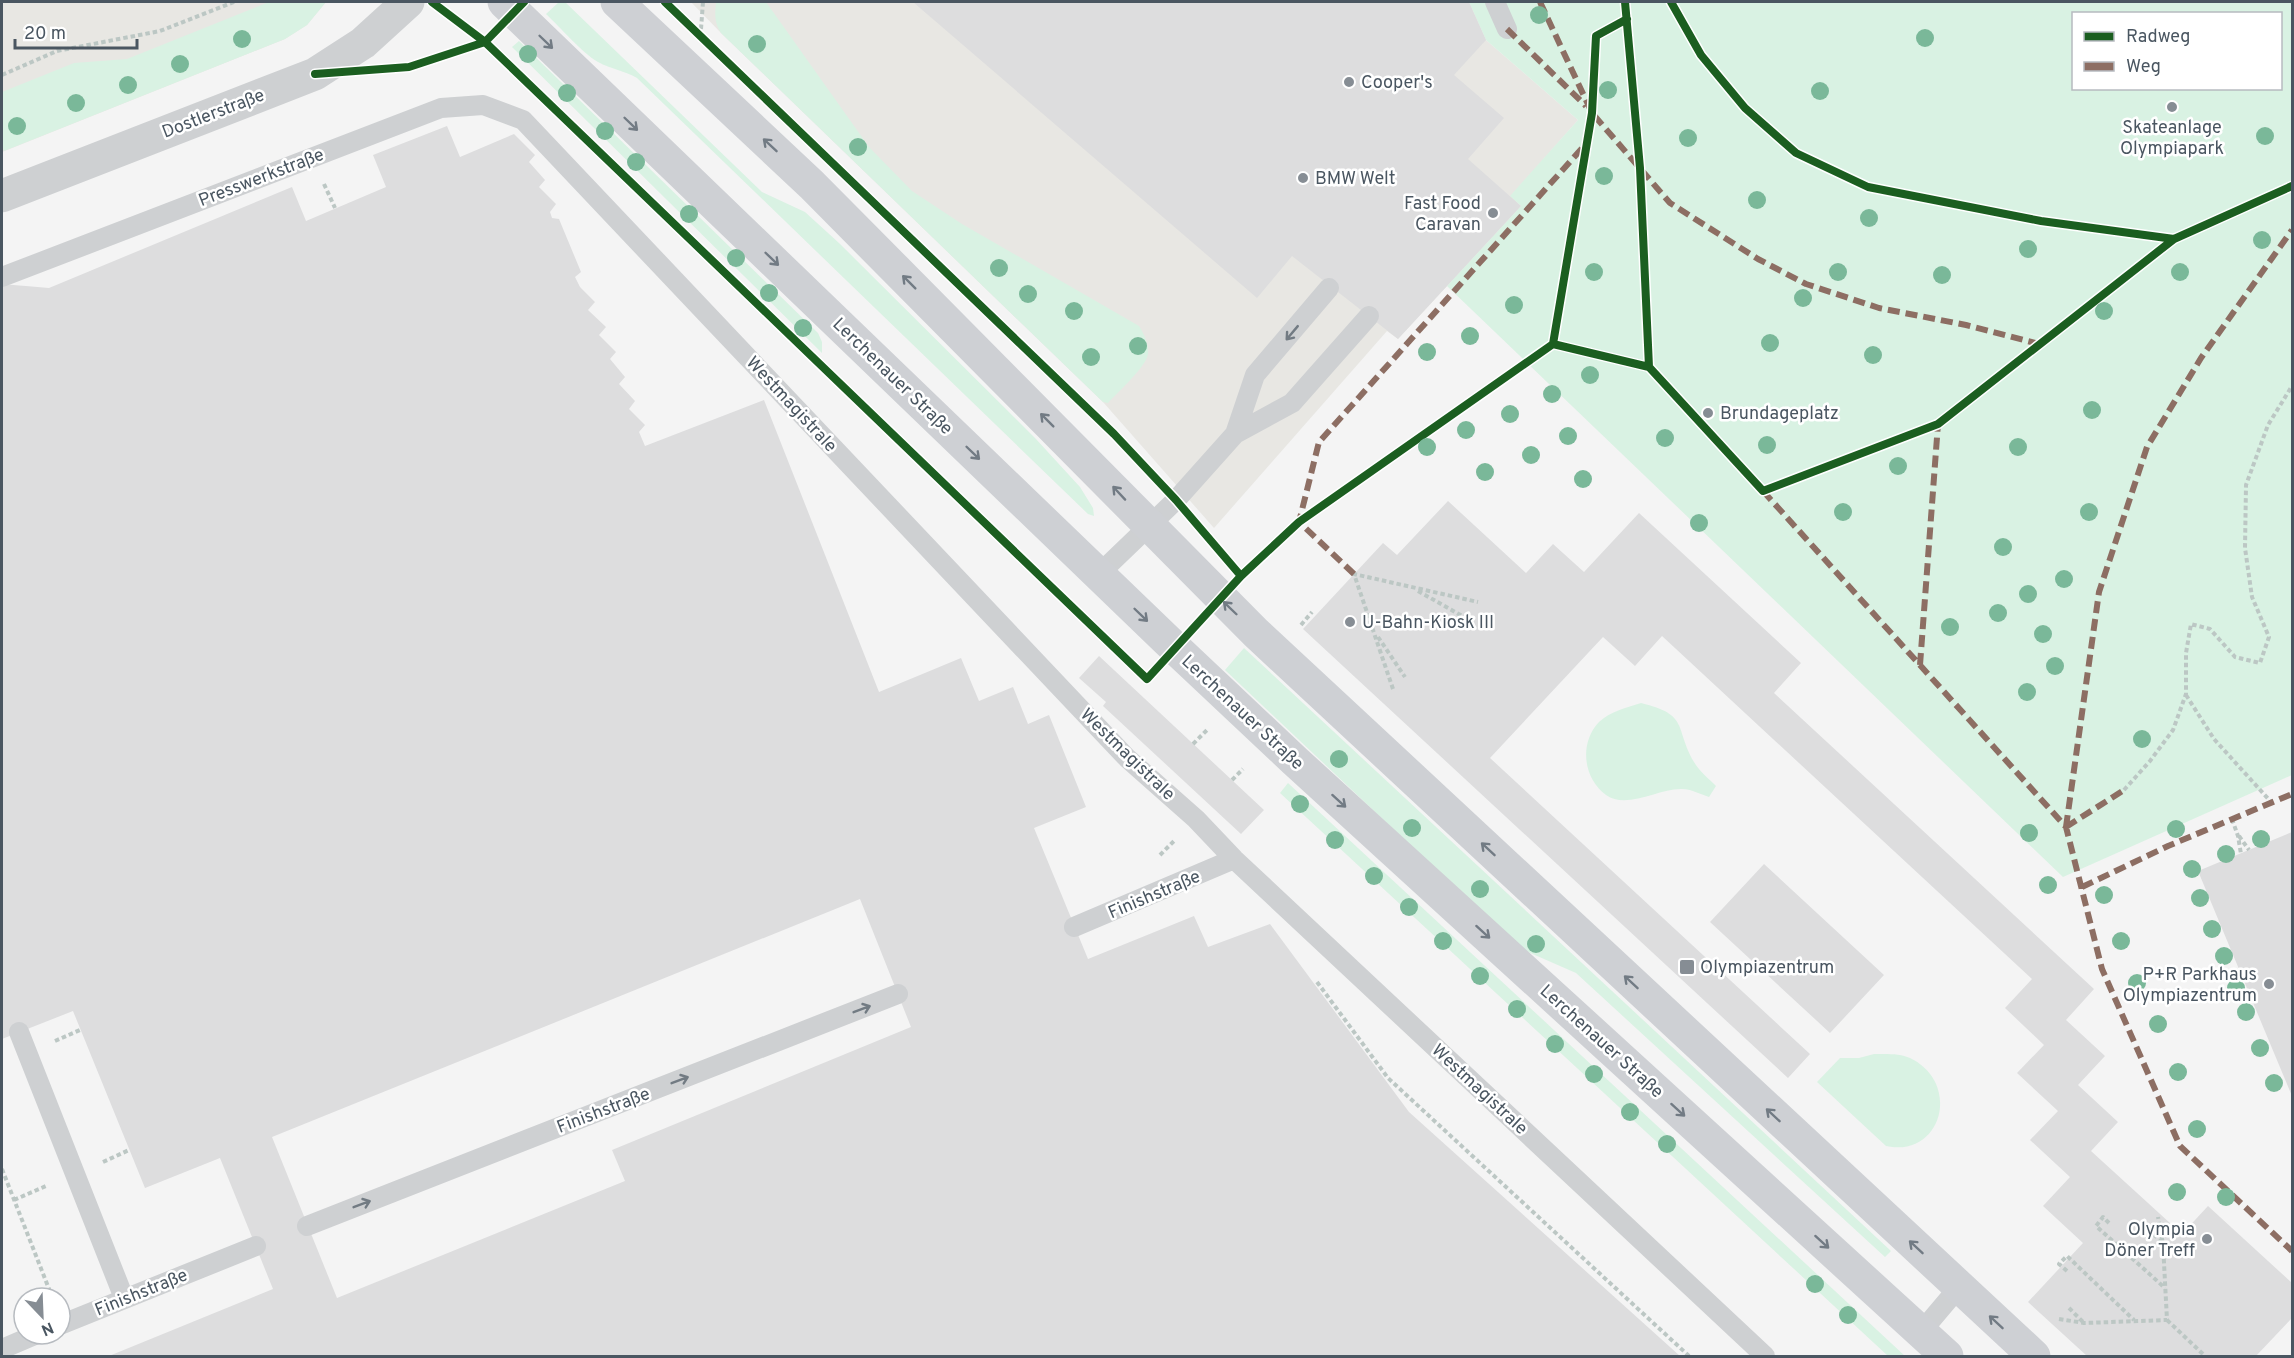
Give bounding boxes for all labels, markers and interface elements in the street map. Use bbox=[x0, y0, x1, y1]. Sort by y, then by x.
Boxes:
scale bar bbox=[15, 12, 136, 50]
legend bbox=[2072, 12, 2282, 90]
text: 20 m bbox=[24, 23, 66, 46]
text: Radweg bbox=[2126, 26, 2190, 49]
one-way arrow bbox=[539, 35, 554, 49]
text: Weg bbox=[2126, 56, 2161, 79]
place label: Cooper's bbox=[1361, 72, 1433, 95]
marker: Cooper's bbox=[1342, 75, 1356, 89]
street label: Dostlerstraße bbox=[159, 84, 268, 145]
marker: Skateanlage Olympiapark bbox=[2165, 100, 2179, 114]
one-way arrow bbox=[624, 117, 639, 131]
place label: Skateanlage Olympiapark bbox=[2120, 117, 2224, 161]
one-way arrow bbox=[762, 138, 777, 152]
street label: Presswerkstraße bbox=[195, 144, 328, 213]
place label: BMW Welt bbox=[1315, 168, 1396, 191]
marker: BMW Welt bbox=[1296, 171, 1310, 185]
place label: Fast Food Caravan bbox=[1404, 193, 1481, 237]
marker: Fast Food Caravan bbox=[1486, 206, 1500, 220]
one-way arrow bbox=[764, 252, 779, 267]
one-way arrow bbox=[902, 274, 917, 289]
street label: Lerchenauer Straße bbox=[827, 314, 957, 441]
one-way arrow bbox=[1285, 325, 1298, 341]
street label: Westmagistrale bbox=[740, 352, 841, 458]
place label: Brundageplatz bbox=[1720, 403, 1839, 426]
marker: Brundageplatz bbox=[1701, 406, 1715, 420]
one-way arrow bbox=[1040, 412, 1054, 427]
one-way arrow bbox=[965, 445, 980, 460]
one-way arrow bbox=[1111, 486, 1126, 501]
one-way arrow bbox=[1223, 601, 1238, 615]
one-way arrow bbox=[1133, 608, 1148, 622]
place label: U-Bahn-Kiosk III bbox=[1362, 612, 1494, 635]
marker: U-Bahn-Kiosk III bbox=[1343, 615, 1357, 629]
street label: Lerchenauer Straße bbox=[1176, 650, 1308, 776]
street label: Westmagistrale bbox=[1075, 704, 1179, 806]
one-way arrow bbox=[1331, 794, 1346, 808]
one-way arrow bbox=[1481, 842, 1496, 856]
street label: Finishstraße bbox=[1105, 866, 1204, 925]
one-way arrow bbox=[1475, 925, 1490, 939]
place label: Olympiazentrum bbox=[1700, 957, 1834, 980]
marker: Olympiazentrum bbox=[1678, 958, 1696, 976]
place label: P+R Parkhaus Olympiazentrum bbox=[2123, 964, 2257, 1008]
one-way arrow bbox=[1623, 975, 1638, 989]
marker: P+R Parkhaus Olympiazentrum bbox=[2262, 977, 2276, 991]
street label: Lerchenauer Straße bbox=[1534, 980, 1668, 1104]
one-way arrow bbox=[852, 1002, 871, 1013]
street label: Westmagistrale bbox=[1426, 1040, 1532, 1141]
one-way arrow bbox=[670, 1073, 689, 1084]
street label: Finishstraße bbox=[554, 1083, 653, 1140]
one-way arrow bbox=[1670, 1103, 1685, 1117]
one-way arrow bbox=[1766, 1107, 1781, 1122]
one-way arrow bbox=[352, 1198, 371, 1209]
place label: Olympia Döner Treff bbox=[2104, 1219, 2195, 1263]
marker: Olympia Döner Treff bbox=[2200, 1232, 2214, 1246]
one-way arrow bbox=[1814, 1235, 1829, 1249]
one-way arrow bbox=[1909, 1241, 1924, 1255]
street label: Finishstraße bbox=[92, 1264, 191, 1322]
north arrow bbox=[12, 1286, 72, 1346]
one-way arrow bbox=[1989, 1315, 2004, 1329]
text: N bbox=[38, 1317, 56, 1339]

